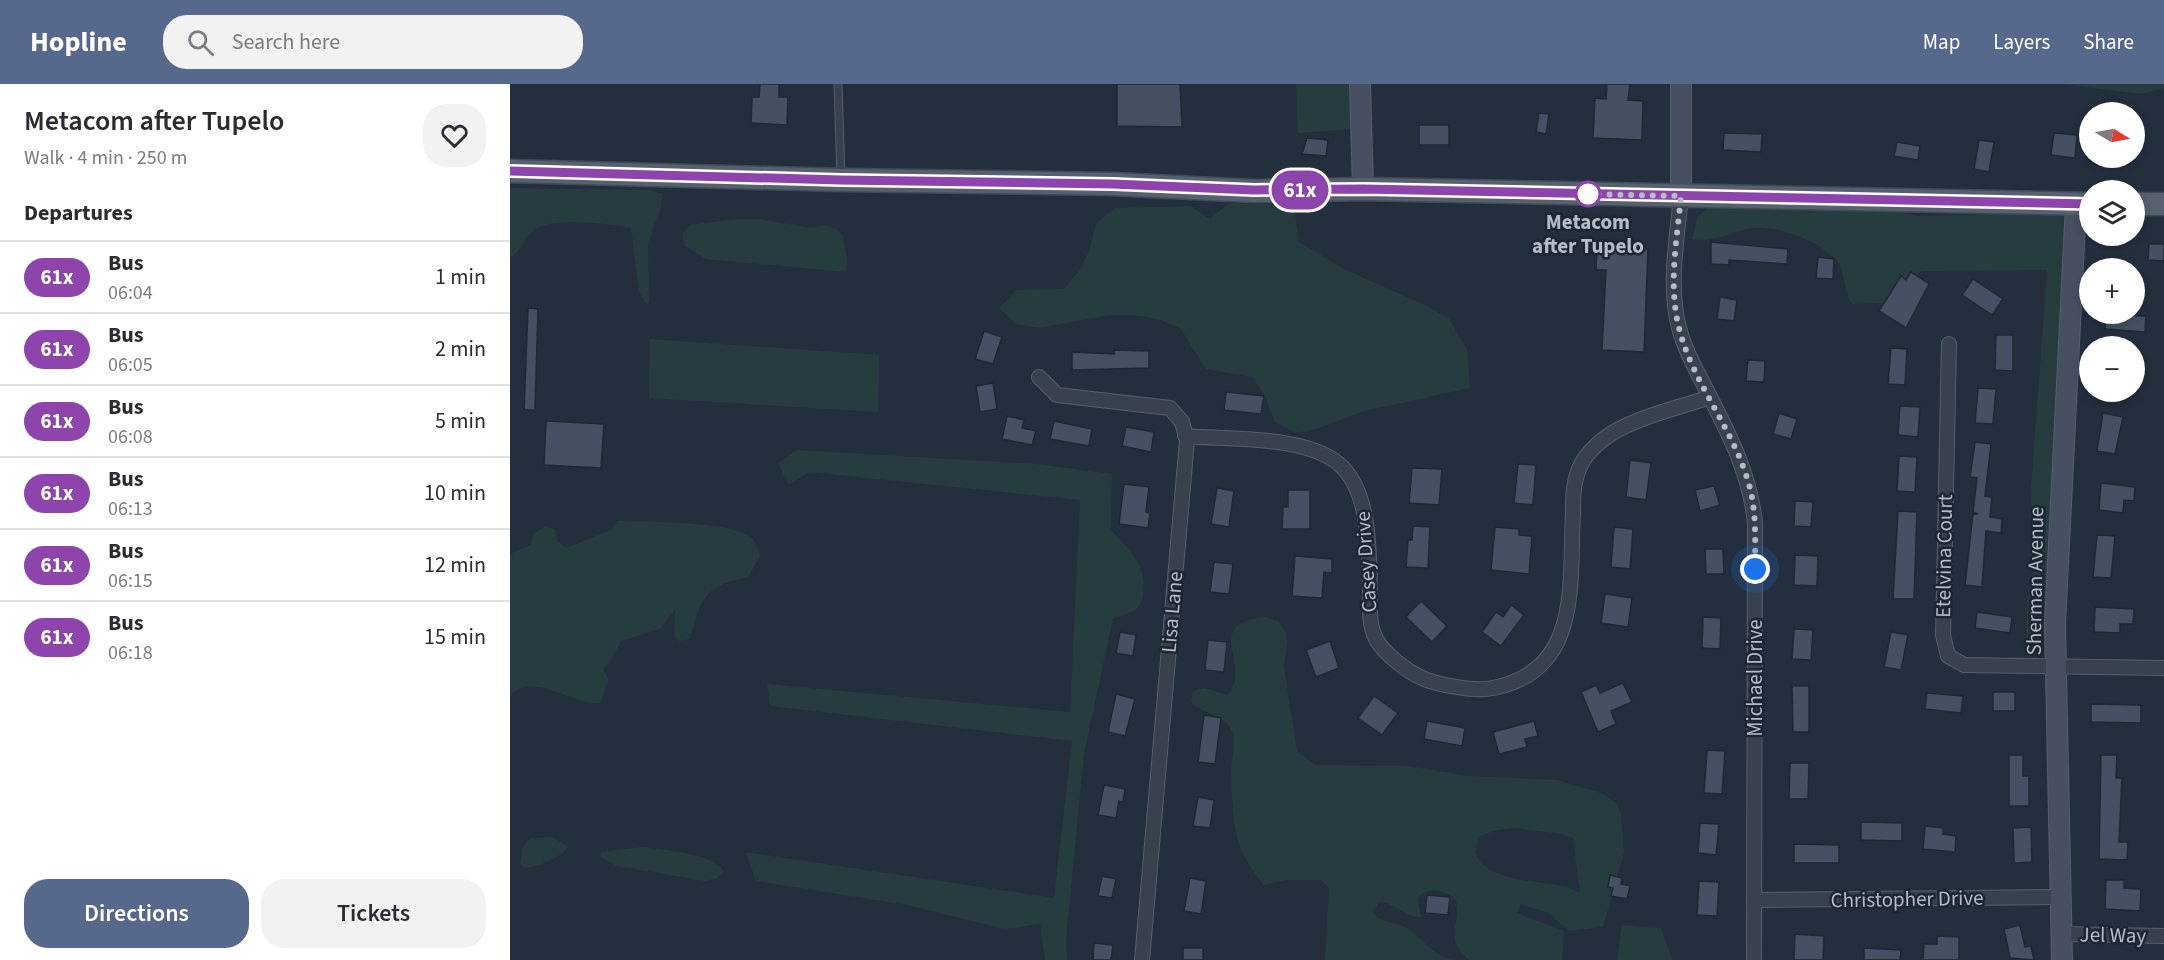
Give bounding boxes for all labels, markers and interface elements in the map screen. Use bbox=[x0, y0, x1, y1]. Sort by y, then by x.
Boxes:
search box bbox=[163, 15, 583, 69]
text: Hopline bbox=[30, 22, 127, 62]
icon: search bbox=[184, 26, 217, 59]
text: Search here bbox=[232, 26, 340, 58]
text: Map bbox=[1923, 27, 1960, 57]
text: Layers bbox=[1993, 27, 2050, 57]
text: Share bbox=[2083, 27, 2134, 57]
text: Metacom after Tupelo bbox=[24, 101, 284, 141]
north arrow bbox=[2079, 102, 2145, 168]
map controls bbox=[2079, 102, 2145, 402]
button: heart bbox=[423, 104, 486, 167]
text: Walk · 4 min · 250 m bbox=[24, 144, 187, 172]
line badge: 61x bbox=[1266, 170, 1334, 210]
text: 61x bbox=[1284, 175, 1316, 205]
button: layers bbox=[2079, 180, 2145, 246]
marker: Metacom after Tupelo bbox=[1575, 181, 1601, 207]
text: Departures bbox=[24, 197, 133, 229]
place label: Metacom after Tupelo bbox=[1532, 207, 1644, 261]
text: Bus bbox=[108, 247, 144, 279]
button: + bbox=[2079, 258, 2145, 324]
text: 1 min bbox=[435, 261, 486, 293]
text: 61x bbox=[41, 262, 73, 292]
text: 06:04 bbox=[108, 279, 153, 307]
text: Bus bbox=[108, 319, 144, 351]
text: 2 min bbox=[435, 333, 486, 365]
text: 61x bbox=[41, 334, 73, 364]
button: − bbox=[2079, 336, 2145, 402]
text: 06:05 bbox=[108, 351, 153, 379]
text: Bus bbox=[108, 391, 144, 423]
text: 5 min bbox=[435, 405, 486, 437]
text: 61x bbox=[41, 406, 73, 436]
text: 06:08 bbox=[108, 423, 153, 451]
text: Bus bbox=[108, 463, 144, 495]
text: 10 min bbox=[424, 477, 486, 509]
text: 61x bbox=[41, 478, 73, 508]
street label: Etelvina Court bbox=[1928, 494, 1960, 618]
text: 06:13 bbox=[108, 495, 153, 523]
street label: Sherman Avenue bbox=[2019, 506, 2051, 656]
street label: Casey Drive bbox=[1347, 510, 1385, 614]
text: Bus bbox=[108, 535, 144, 567]
text: 12 min bbox=[424, 549, 486, 581]
text: 61x bbox=[41, 550, 73, 580]
your location bbox=[1740, 554, 1770, 584]
text: 06:15 bbox=[108, 567, 153, 595]
street label: Lisa Lane bbox=[1153, 570, 1191, 654]
text: Bus bbox=[108, 607, 144, 639]
street label: Michael Drive bbox=[1740, 619, 1770, 737]
text: 15 min bbox=[424, 621, 486, 653]
text: 61x bbox=[41, 622, 73, 652]
text: 06:18 bbox=[108, 639, 153, 667]
button: Directions bbox=[24, 879, 249, 948]
button: Tickets bbox=[261, 879, 486, 948]
street label: Christopher Drive bbox=[1830, 883, 1984, 915]
street label: Jel Way bbox=[2079, 919, 2147, 951]

